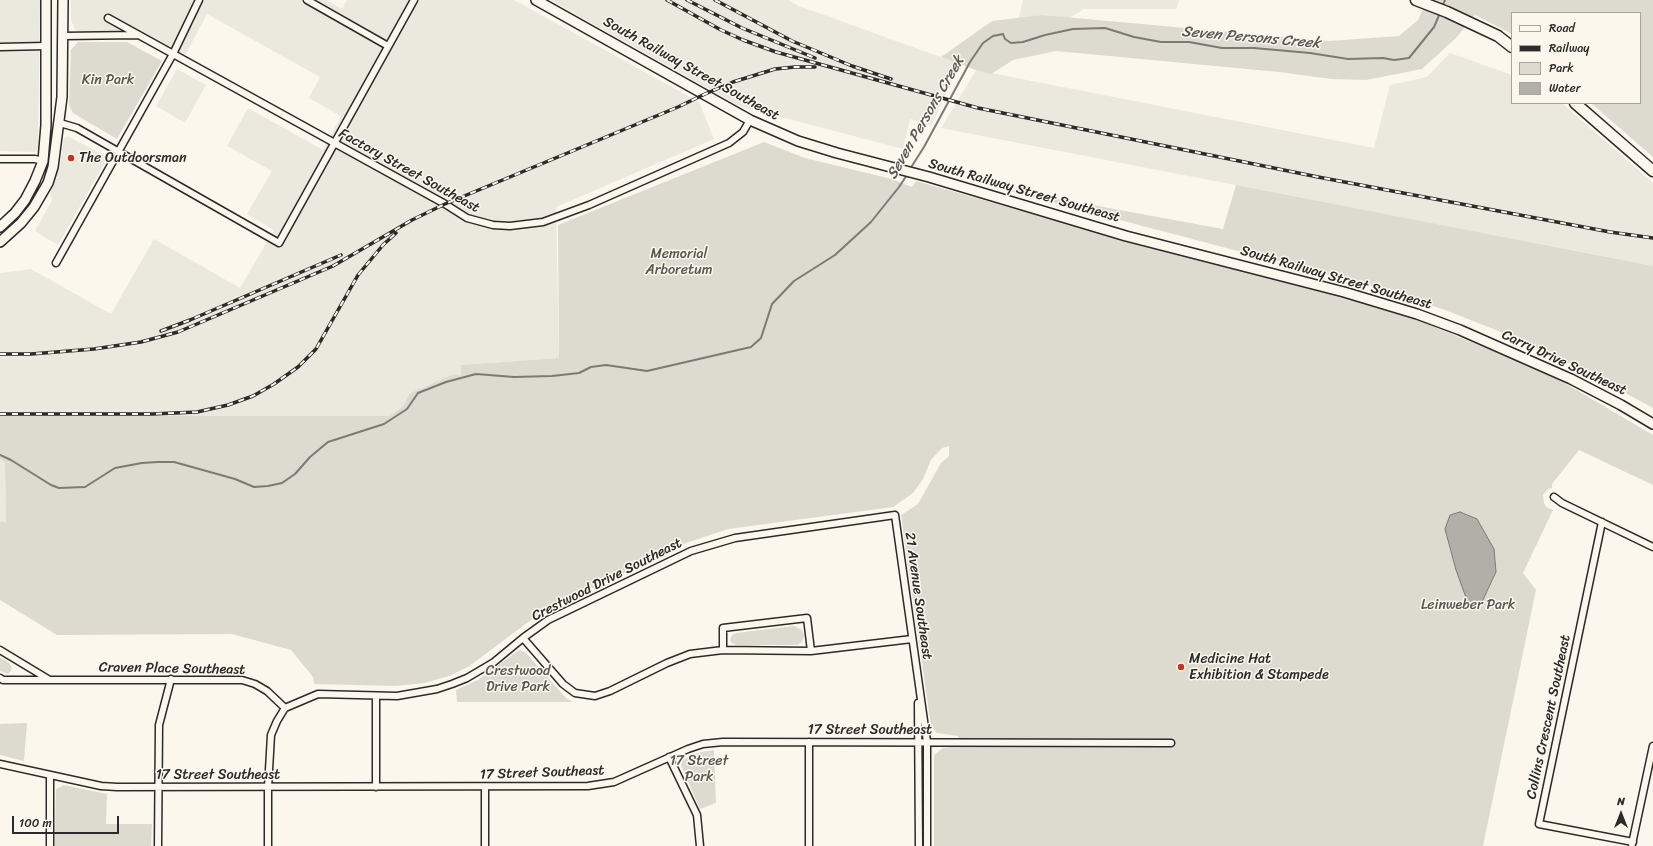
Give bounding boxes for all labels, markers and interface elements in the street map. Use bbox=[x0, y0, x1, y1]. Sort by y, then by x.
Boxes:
legend bbox=[1511, 12, 1641, 104]
street label: South Railway Street Southeast bbox=[600, 14, 782, 124]
text: Road bbox=[1549, 17, 1575, 39]
water label: Seven Persons Creek bbox=[1181, 23, 1321, 53]
text: Railway bbox=[1549, 37, 1590, 59]
water label: Seven Persons Creek bbox=[883, 53, 969, 183]
text: Park bbox=[1549, 57, 1574, 79]
park label: Kin Park bbox=[82, 72, 134, 88]
text: Water bbox=[1549, 77, 1581, 99]
street label: Factory Street Southeast bbox=[336, 125, 482, 217]
place label: The Outdoorsman bbox=[79, 150, 187, 166]
marker: The Outdoorsman bbox=[66, 153, 76, 163]
street label: South Railway Street Southeast bbox=[926, 156, 1122, 226]
street label: South Railway Street Southeast bbox=[1238, 243, 1434, 313]
park label: Memorial Arboretum bbox=[646, 246, 712, 278]
street label: Carry Drive Southeast bbox=[1499, 327, 1629, 399]
street label: 21 Avenue Southeast bbox=[901, 531, 935, 661]
street label: Crestwood Drive Southeast bbox=[529, 535, 685, 625]
park label: Leinweber Park bbox=[1421, 597, 1515, 613]
street label: Collins Crescent Southeast bbox=[1523, 633, 1575, 801]
place label: Medicine Hat Exhibition & Stampede bbox=[1189, 651, 1329, 684]
street label: Craven Place Southeast bbox=[99, 659, 245, 679]
marker: Medicine Hat Exhibition & Stampede bbox=[1176, 662, 1186, 672]
park label: Crestwood Drive Park bbox=[486, 663, 550, 696]
street label: 17 Street Southeast bbox=[808, 722, 932, 738]
park label: 17 Street Park bbox=[670, 753, 728, 786]
street label: 17 Street Southeast bbox=[480, 762, 604, 784]
street label: 17 Street Southeast bbox=[156, 767, 280, 783]
text: N bbox=[1617, 792, 1625, 811]
north arrow bbox=[1601, 794, 1641, 834]
scale bar bbox=[14, 808, 121, 834]
text: 100 m bbox=[19, 812, 52, 834]

